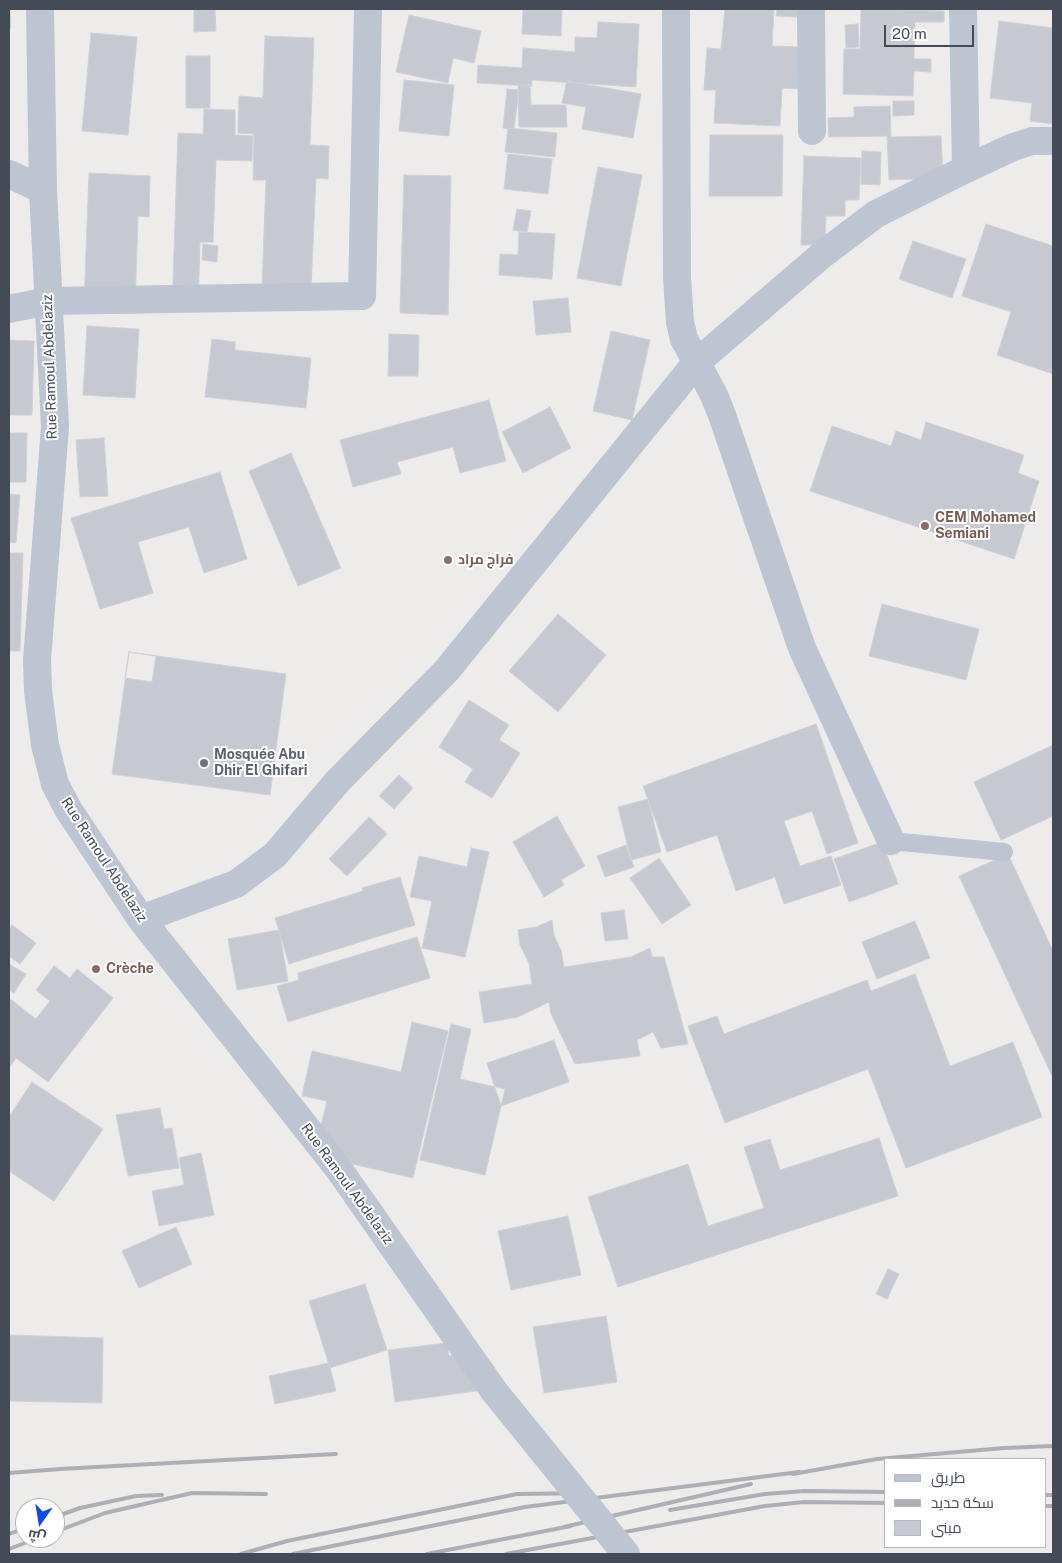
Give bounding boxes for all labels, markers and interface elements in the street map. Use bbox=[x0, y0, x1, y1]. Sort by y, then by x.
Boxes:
scale bar bbox=[887, 15, 977, 47]
text: 20 m bbox=[892, 25, 927, 42]
street label: Rue Ramoul Abdelaziz bbox=[39, 294, 61, 440]
place label: CEM Mohamed Semiani bbox=[935, 510, 1036, 542]
marker: CEM Mohamed Semiani bbox=[919, 520, 931, 532]
place label: فراج مراد bbox=[458, 552, 514, 568]
marker: فراج مراد bbox=[442, 554, 454, 566]
place label: Mosquée Abu Dhir El Ghifari bbox=[214, 747, 307, 780]
marker: Mosquée Abu Dhir El Ghifari bbox=[198, 757, 210, 769]
street label: Rue Ramoul Abdelaziz bbox=[57, 795, 151, 925]
place label: Crèche bbox=[106, 961, 154, 977]
marker: Crèche bbox=[90, 963, 102, 975]
street label: Rue Ramoul Abdelaziz bbox=[298, 1120, 396, 1248]
legend bbox=[884, 1458, 1047, 1548]
text: طريق bbox=[931, 1469, 965, 1486]
text: سكة حديد bbox=[931, 1494, 994, 1511]
north arrow bbox=[15, 1498, 65, 1548]
text: مبنى bbox=[931, 1519, 962, 1536]
text: ش bbox=[26, 1527, 47, 1546]

